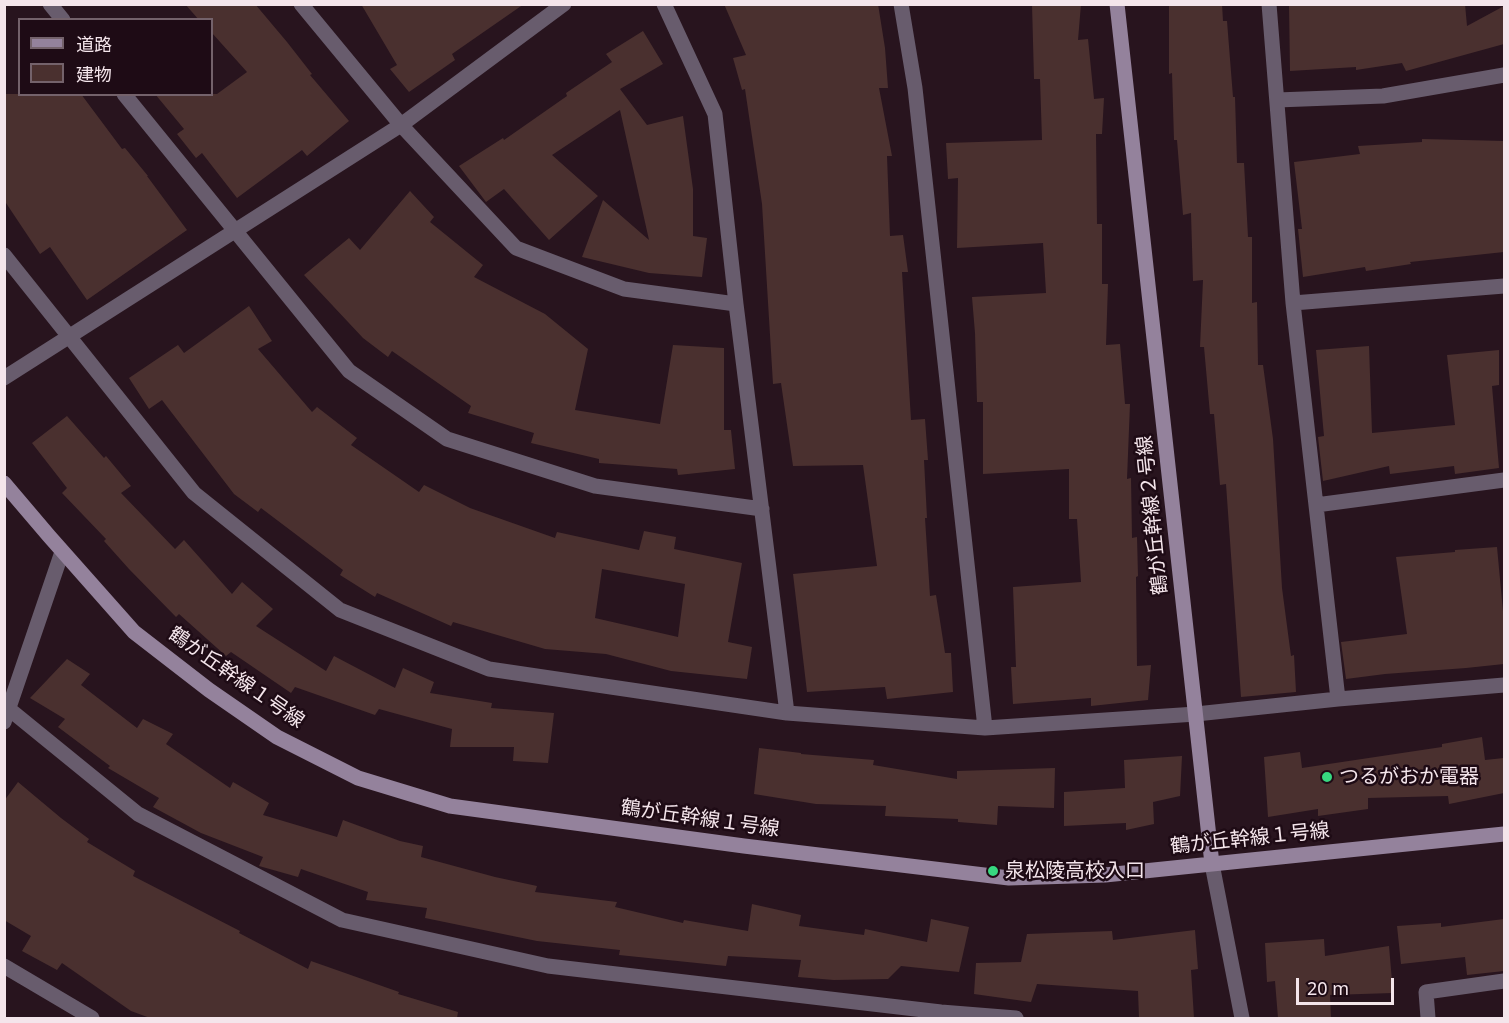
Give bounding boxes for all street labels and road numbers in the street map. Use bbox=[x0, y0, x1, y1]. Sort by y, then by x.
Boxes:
street label: 鶴が丘幹線２号線 bbox=[1133, 434, 1173, 596]
street label: 鶴が丘幹線１号線 bbox=[164, 622, 308, 734]
street label: 鶴が丘幹線１号線 bbox=[619, 796, 781, 842]
street label: 鶴が丘幹線１号線 bbox=[1169, 819, 1331, 859]

